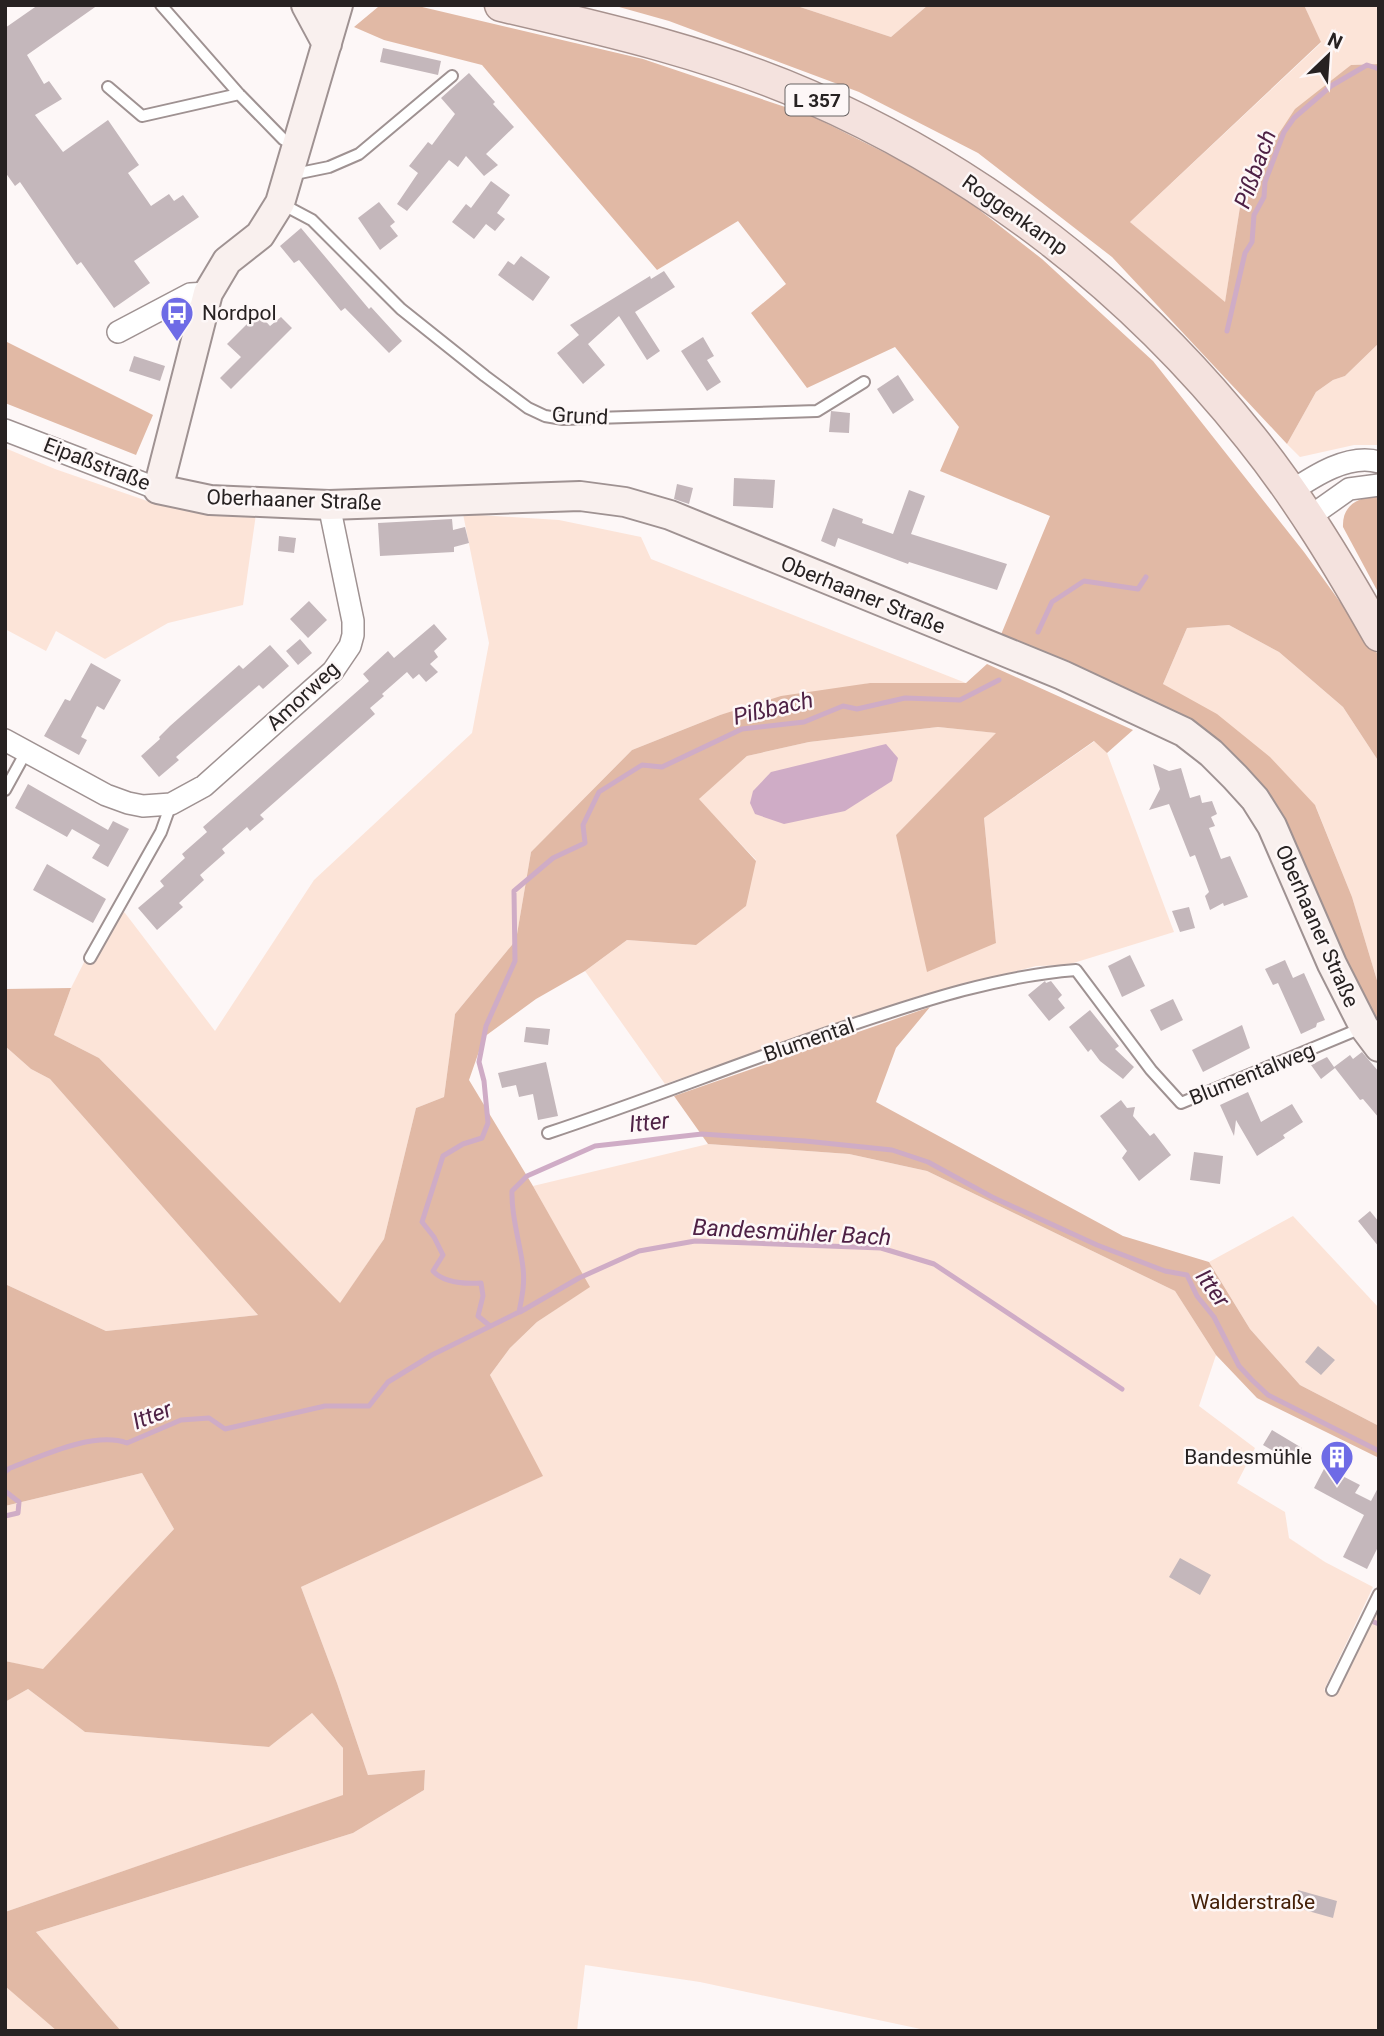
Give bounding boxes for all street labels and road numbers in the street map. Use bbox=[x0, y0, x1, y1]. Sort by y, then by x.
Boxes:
road number: L 357 bbox=[786, 85, 848, 116]
street label: Roggenkamp bbox=[958, 170, 1072, 260]
street label: Grund bbox=[551, 403, 609, 429]
street label: Eipaßstraße bbox=[40, 433, 154, 495]
street label: Oberhaaner Straße bbox=[206, 485, 382, 515]
street label: Oberhaaner Straße bbox=[777, 551, 949, 639]
street label: Amorweg bbox=[262, 657, 344, 735]
street label: Oberhaaner Straße bbox=[1270, 841, 1364, 1011]
street label: Blumental bbox=[760, 1013, 858, 1067]
street label: Blumentalweg bbox=[1186, 1038, 1318, 1110]

